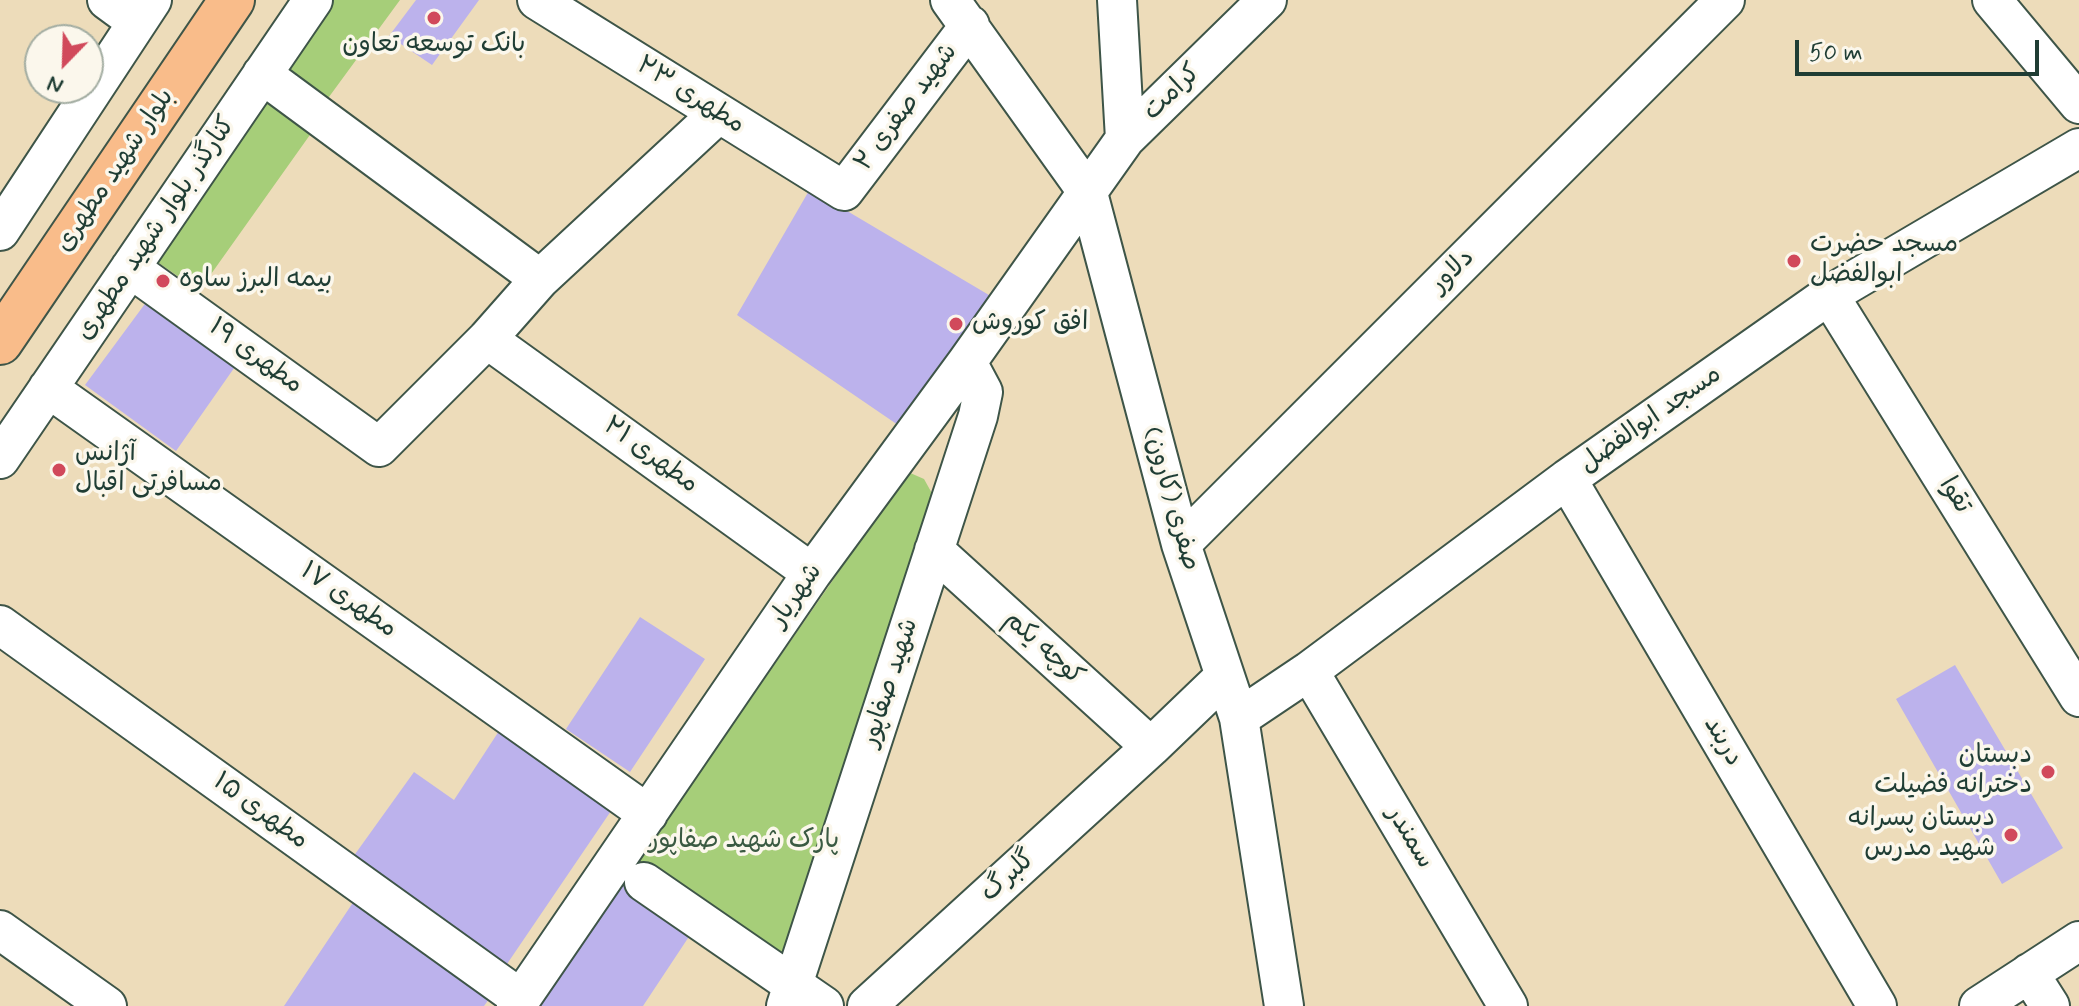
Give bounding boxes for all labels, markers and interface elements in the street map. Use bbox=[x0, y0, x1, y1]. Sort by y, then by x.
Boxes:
marker: بانک توسعه تعاون bbox=[425, 9, 443, 27]
north arrow bbox=[24, 24, 104, 104]
scale bar bbox=[1799, 24, 2043, 74]
place label: بانک توسعه تعاون bbox=[342, 30, 526, 62]
street label: شهید صفری ۲ bbox=[849, 38, 965, 178]
text: 50 m bbox=[1809, 38, 1863, 69]
street label: مطهری ۲۳ bbox=[630, 50, 750, 142]
street label: کرامت bbox=[1138, 58, 1208, 128]
text: N bbox=[43, 69, 68, 100]
street label: بلوار شهید مطهری bbox=[50, 83, 182, 259]
street label: کنارگذر بلوار شهید مطهری bbox=[70, 111, 244, 347]
place label: مسجد حضرت ابوالفضل bbox=[1810, 230, 1958, 292]
street label: دلاور bbox=[1424, 243, 1482, 301]
marker: مسجد حضرت ابوالفضل bbox=[1785, 252, 1803, 270]
place label: بیمه البرز ساوه bbox=[179, 265, 332, 297]
marker: بیمه البرز ساوه bbox=[154, 272, 172, 290]
place label: افق کوروش bbox=[972, 308, 1088, 340]
street label: مطهری ۱۹ bbox=[202, 312, 308, 402]
marker: افق کوروش bbox=[947, 315, 965, 333]
street label: مسجد ابوالفضل bbox=[1574, 360, 1728, 480]
street label: مطهری ۲۱ bbox=[596, 411, 704, 501]
street label: صفری (کارون) bbox=[1135, 423, 1205, 575]
place label: آژانس مسافرتی اقبال bbox=[75, 439, 222, 500]
marker: آژانس مسافرتی اقبال bbox=[50, 461, 68, 479]
street label: تقوا bbox=[1931, 472, 1977, 520]
street label: مطهری ۱۷ bbox=[294, 556, 402, 646]
street label: شهریار bbox=[764, 558, 830, 634]
street label: کوچه یکم bbox=[997, 605, 1089, 693]
street label: شهید صفاپور bbox=[856, 615, 926, 751]
street label: دربند bbox=[1696, 712, 1748, 772]
place label: دبستان دخترانه فضیلت bbox=[1874, 741, 2032, 802]
marker: دبستان دخترانه فضیلت bbox=[2039, 763, 2057, 781]
street label: مطهری ۱۵ bbox=[206, 767, 314, 857]
street label: سمندر bbox=[1378, 801, 1440, 875]
place label: دبستان پسرانه شهید مدرس bbox=[1848, 804, 1995, 866]
park label: پارک شهید صفاپور bbox=[649, 826, 839, 858]
marker: دبستان پسرانه شهید مدرس bbox=[2002, 826, 2020, 844]
street label: گلبرگ bbox=[975, 844, 1043, 910]

